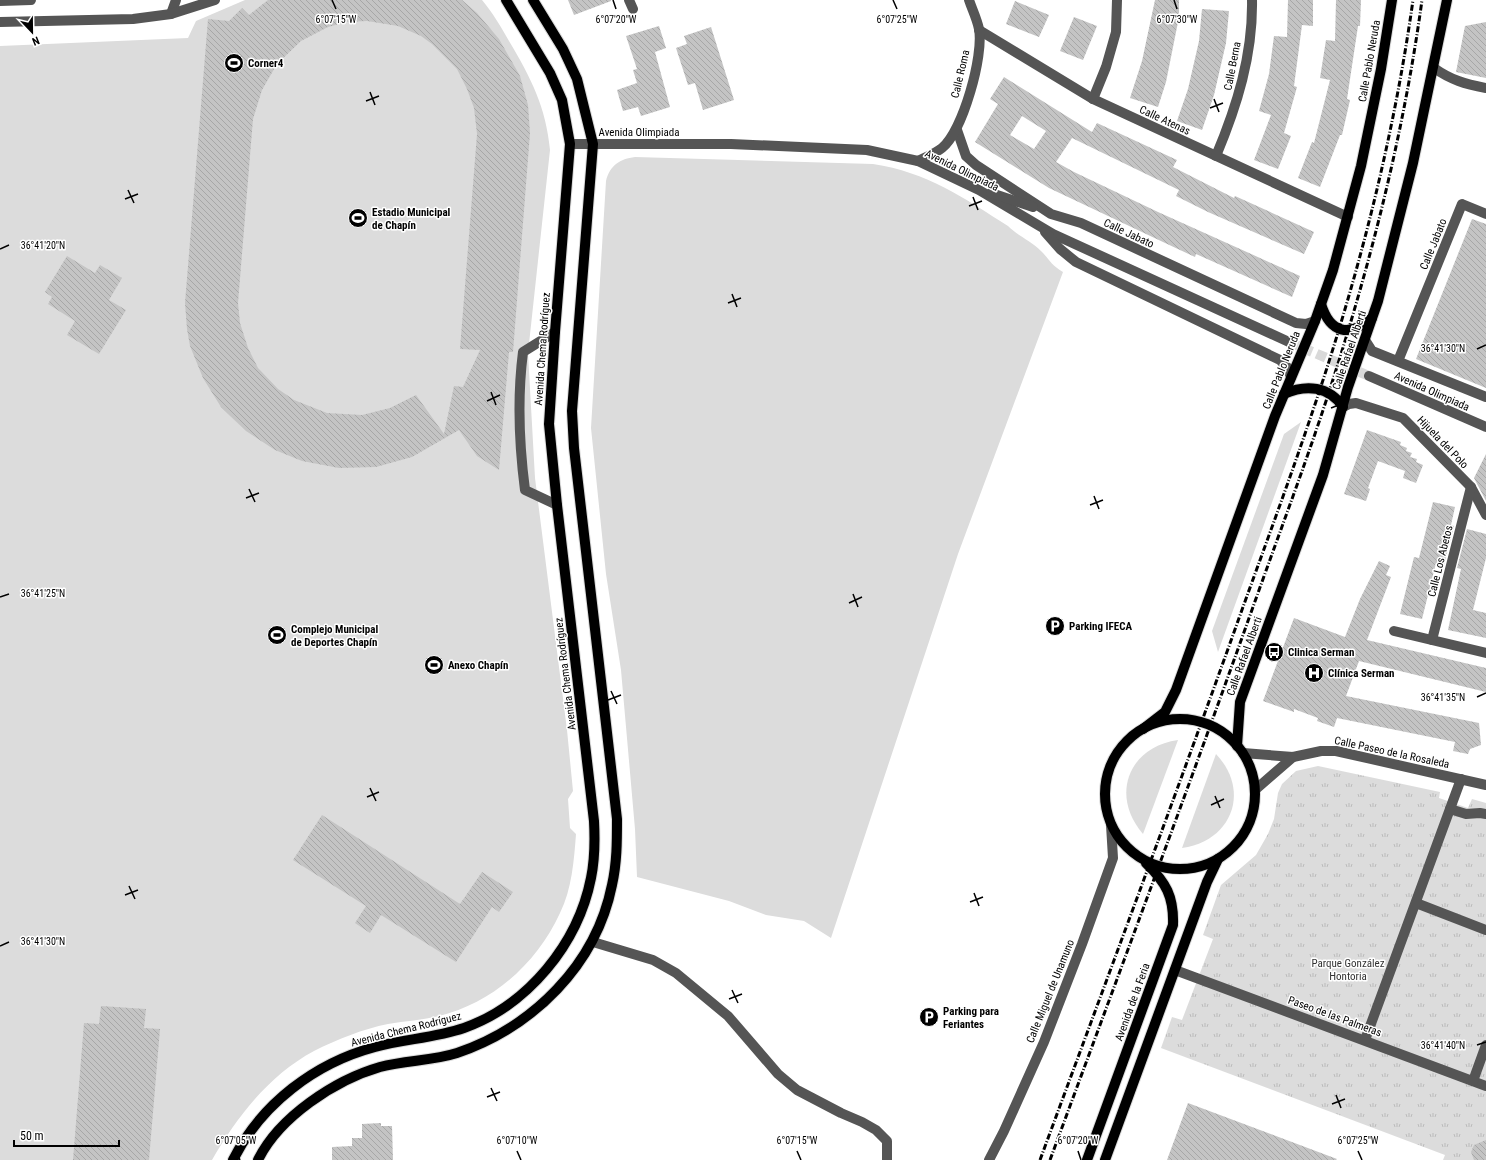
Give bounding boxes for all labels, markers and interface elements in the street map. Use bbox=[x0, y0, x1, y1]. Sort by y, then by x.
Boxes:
north arrow bbox=[12, 12, 52, 52]
text: 6°07'15"W bbox=[316, 14, 357, 25]
text: 6°07'20"W bbox=[596, 14, 637, 25]
text: 6°07'25"W bbox=[877, 14, 918, 25]
text: 6°07'30"W bbox=[1157, 14, 1198, 25]
street label: Calle Pablo Neruda bbox=[1356, 19, 1383, 103]
text: N bbox=[30, 34, 41, 48]
street label: Calle Berna bbox=[1221, 41, 1244, 92]
street label: Calle Roma bbox=[949, 49, 972, 100]
sports icon: Corner4 bbox=[223, 52, 245, 74]
place label: Corner4 bbox=[248, 57, 284, 70]
street label: Calle Atenas bbox=[1137, 103, 1192, 138]
street label: Avenida Olimpiada bbox=[599, 126, 679, 139]
street label: Avenida Olimpiada bbox=[923, 147, 1001, 194]
place label: Estadio Municipal de Chapín bbox=[372, 206, 451, 232]
sports icon: Estadio Municipal de Chapín bbox=[347, 207, 369, 229]
street label: Calle Jabato bbox=[1101, 216, 1157, 251]
street label: Calle Jabato bbox=[1417, 216, 1450, 272]
text: 36°41'20"N bbox=[21, 240, 65, 251]
street label: Avenida Chema Rodríguez bbox=[532, 292, 553, 406]
street label: Calle Rafael Alberti bbox=[1330, 309, 1369, 392]
street label: Calle Pablo Neruda bbox=[1260, 329, 1303, 411]
text: 36°41'30"N bbox=[1421, 343, 1465, 354]
street label: Avenida Olimpiada bbox=[1392, 369, 1471, 414]
street label: Hijuela del Polo bbox=[1414, 413, 1471, 472]
street label: Calle Los Abetos bbox=[1425, 524, 1456, 598]
text: 36°41'25"N bbox=[21, 588, 65, 599]
parking icon: Parking IFECA bbox=[1044, 615, 1066, 637]
street label: Calle Rafael Alberti bbox=[1224, 615, 1265, 697]
street label: Avenida Chema Rodríguez bbox=[552, 617, 579, 731]
place label: Parking IFECA bbox=[1069, 620, 1132, 633]
place label: Complejo Municipal de Deportes Chapín bbox=[291, 623, 378, 649]
sports icon: Complejo Municipal de Deportes Chapín bbox=[266, 624, 288, 646]
bus stop icon: Clinica Serman bbox=[1263, 641, 1285, 663]
place label: Clinica Serman bbox=[1288, 646, 1354, 659]
sports icon: Anexo Chapín bbox=[423, 654, 445, 676]
place label: Anexo Chapín bbox=[448, 659, 508, 672]
hospital icon: Clínica Serman bbox=[1303, 662, 1325, 684]
place label: Clínica Serman bbox=[1328, 667, 1394, 680]
text: 36°41'35"N bbox=[1421, 692, 1465, 703]
street label: Calle Paseo de la Rosaleda bbox=[1333, 734, 1451, 771]
text: 36°41'30"N bbox=[21, 936, 65, 947]
street label: Calle Miguel de Unamuno bbox=[1024, 937, 1077, 1045]
park label: Parque González Hontoria bbox=[1311, 957, 1385, 983]
street label: Avenida de la Feria bbox=[1112, 961, 1153, 1043]
street label: Paseo de las Palmeras bbox=[1286, 993, 1383, 1039]
place label: Parking para Feriantes bbox=[943, 1005, 999, 1031]
parking icon: Parking para Feriantes bbox=[918, 1006, 940, 1028]
street label: Avenida Chema Rodríguez bbox=[350, 1009, 463, 1049]
text: 36°41'40"N bbox=[1421, 1040, 1465, 1051]
scale bar bbox=[14, 1122, 119, 1148]
text: 50 m bbox=[20, 1129, 44, 1143]
text: 6°07'05"W bbox=[216, 1135, 257, 1146]
text: 6°07'10"W bbox=[497, 1135, 538, 1146]
text: 6°07'15"W bbox=[777, 1135, 818, 1146]
text: 6°07'20"W bbox=[1058, 1135, 1099, 1146]
text: 6°07'25"W bbox=[1338, 1135, 1379, 1146]

